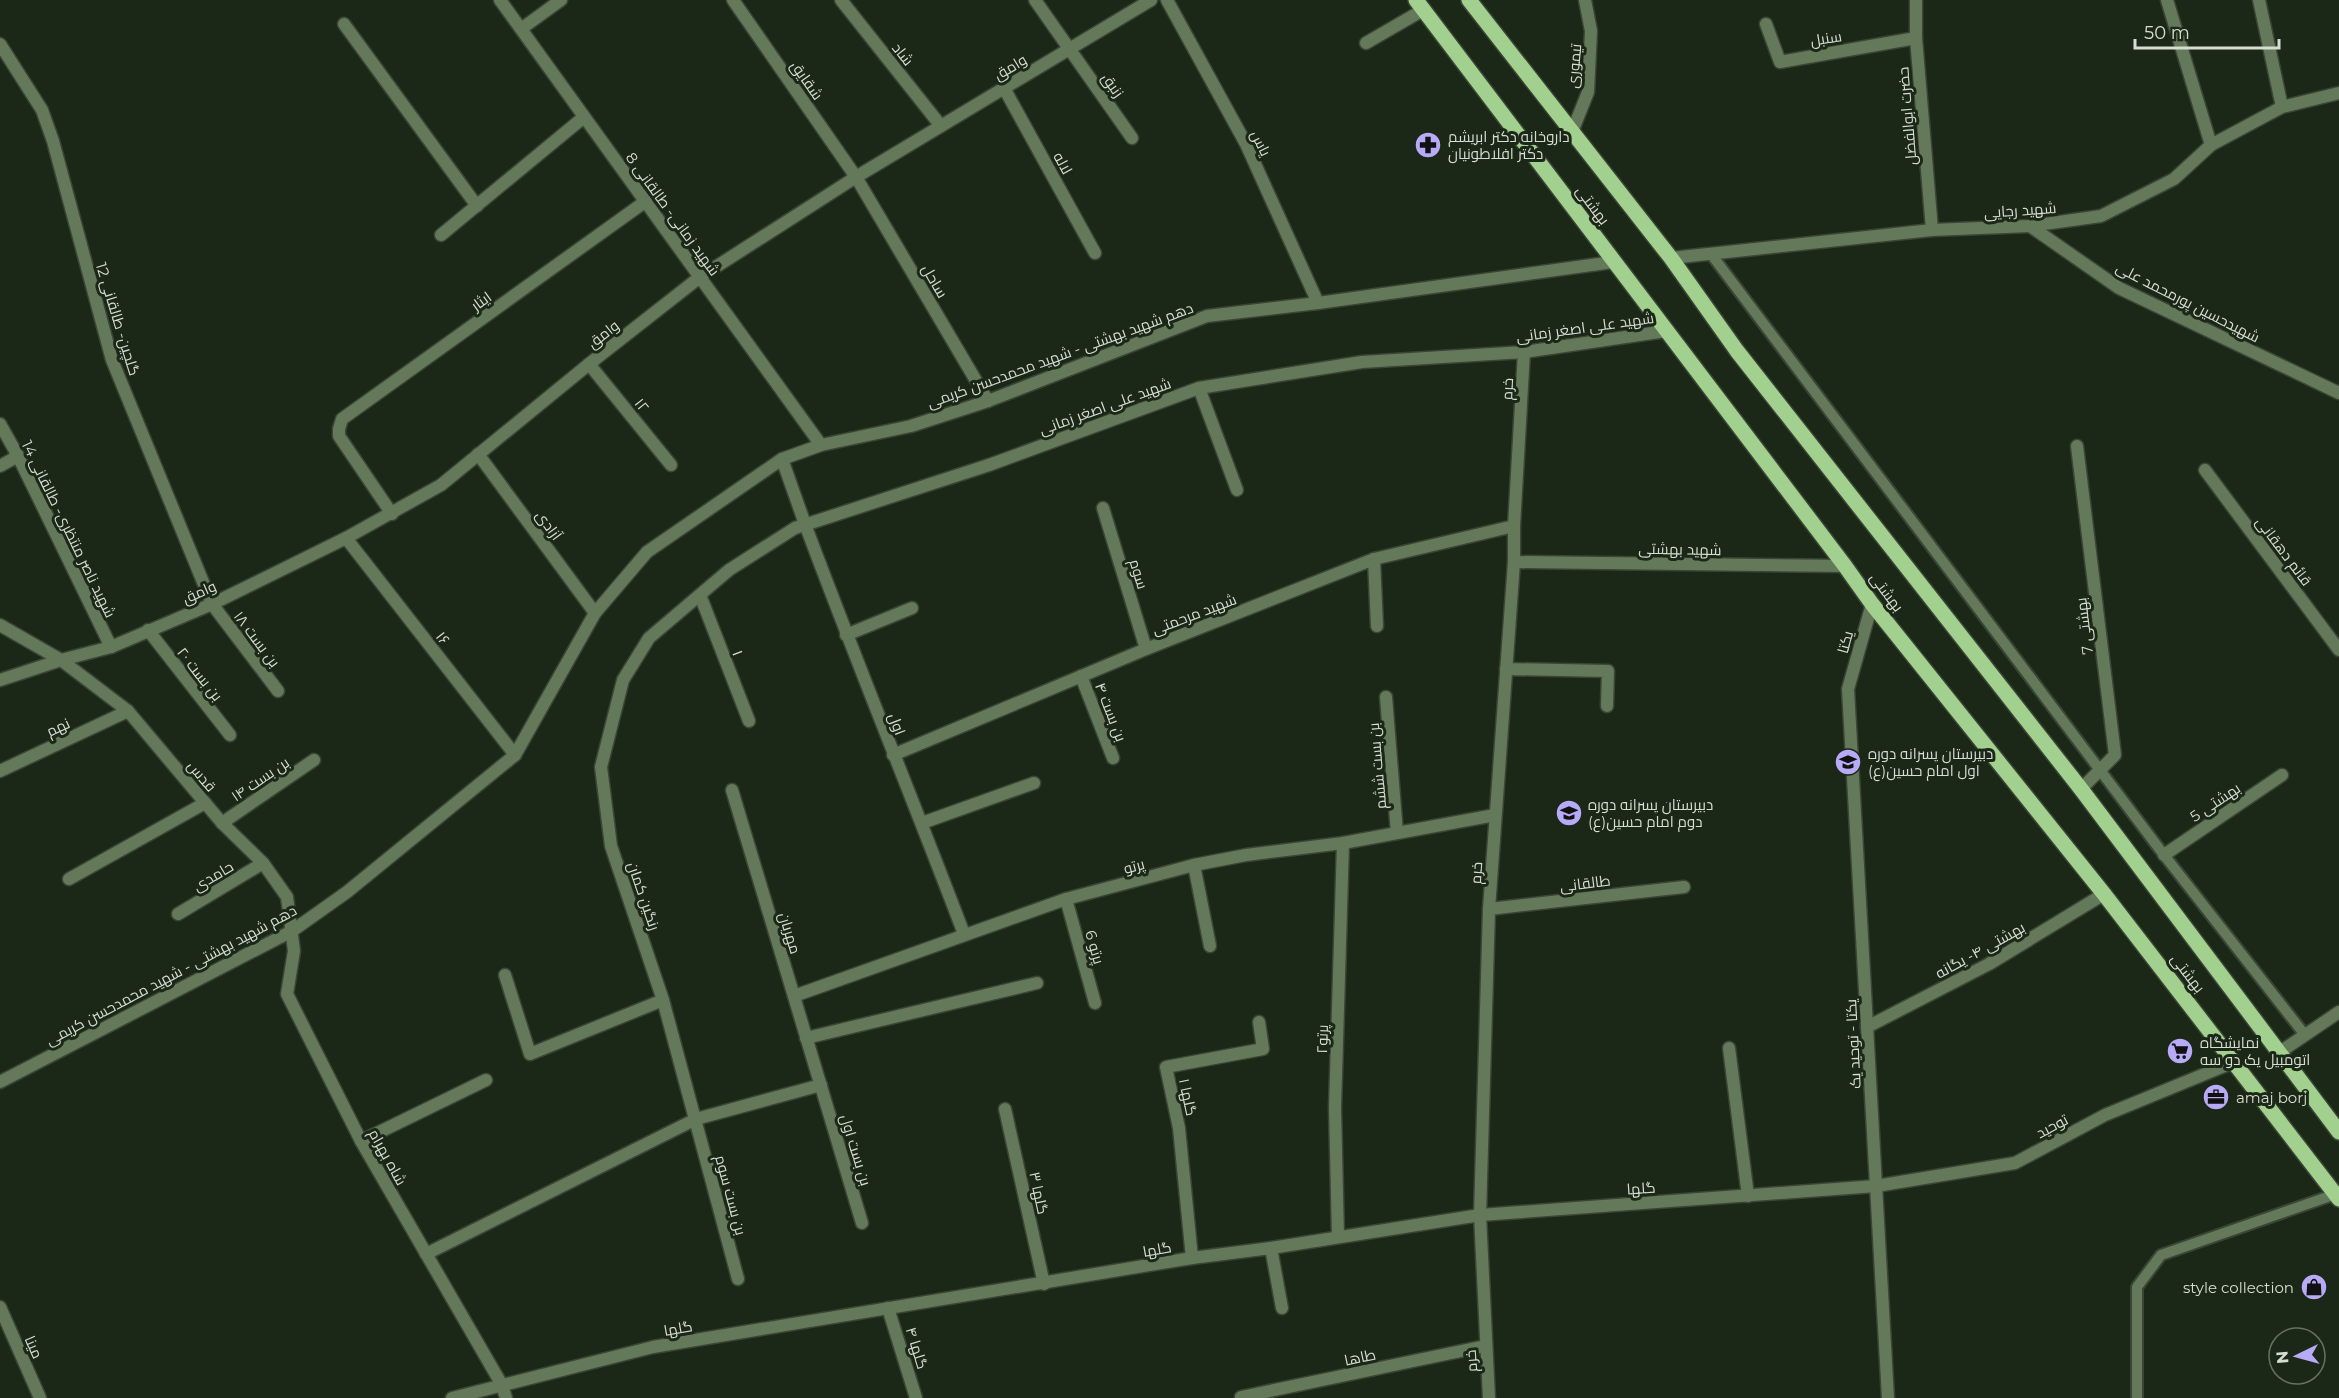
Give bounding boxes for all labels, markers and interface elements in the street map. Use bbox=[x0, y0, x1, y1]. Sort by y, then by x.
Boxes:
scale bar bbox=[2135, 12, 2279, 50]
text: 50 m bbox=[2144, 22, 2190, 44]
street label: سنبل bbox=[1809, 26, 1843, 51]
street label: شاد bbox=[888, 39, 918, 69]
street label: تیموری bbox=[1563, 43, 1586, 89]
street label: وامق bbox=[990, 50, 1031, 85]
street label: شقایق bbox=[786, 57, 827, 104]
street label: حضرت ابوالفضل bbox=[1893, 66, 1922, 166]
street label: زنبق bbox=[1097, 69, 1128, 102]
street label: یاس bbox=[1246, 127, 1275, 160]
place label: داروخانه دکتر ابریشم دکتر افلاطونیان bbox=[1448, 127, 1570, 164]
pharmacy icon: داروخانه دکتر ابریشم دکتر افلاطونیان bbox=[1413, 130, 1443, 160]
street label: شهید زمانی- طالقانی 8 bbox=[621, 149, 724, 280]
street label: لاله bbox=[1049, 149, 1077, 177]
street label: بهشتی bbox=[1571, 182, 1614, 229]
street label: شهید رجایی bbox=[1983, 198, 2057, 223]
street label: شهیدحسین پورمحمد علی bbox=[2112, 257, 2263, 347]
street label: گلچین- طالقانی 12 bbox=[91, 260, 144, 378]
street label: ساحل bbox=[917, 261, 952, 302]
street label: ایثار bbox=[466, 287, 495, 315]
street label: دهم شهید بهشتی - شهید محمدحسن کریمی bbox=[924, 298, 1196, 413]
street label: شهید علی اصغر زمانی bbox=[1515, 308, 1655, 347]
street label: وامق bbox=[583, 316, 623, 353]
street label: شهید علی اصغر زمانی bbox=[1036, 373, 1174, 440]
street label: خرم bbox=[1497, 377, 1518, 401]
street label: ۱۲ bbox=[631, 394, 653, 416]
street label: شهید ناصر منتظری- طالقانی 14 bbox=[17, 437, 120, 621]
street label: آزادی bbox=[531, 506, 566, 544]
street label: قائم دهقانی bbox=[2251, 513, 2316, 590]
street label: شهید بهشتی bbox=[1638, 539, 1722, 560]
street label: سوم bbox=[1125, 557, 1153, 592]
street label: بهشتی bbox=[1865, 569, 1908, 616]
street label: وامق bbox=[179, 576, 219, 609]
street label: شهید مرحمتی bbox=[1149, 589, 1239, 640]
street label: بهشتی 7 bbox=[2071, 596, 2098, 656]
street label: بن بست ۱۸ bbox=[229, 607, 284, 671]
street label: ۱۶ bbox=[432, 627, 454, 649]
street label: یکتا bbox=[1833, 628, 1857, 656]
street label: بن بست ۲۰ bbox=[172, 643, 227, 705]
street label: ۱ bbox=[728, 647, 748, 659]
street label: بن بست ۴ bbox=[1090, 680, 1131, 744]
street label: اول bbox=[884, 710, 910, 738]
street label: نهم bbox=[43, 713, 73, 742]
street label: بن بست ششم bbox=[1364, 722, 1391, 810]
place label: دبیرستان پسرانه دوره اول امام حسین(ع) bbox=[1868, 744, 1993, 782]
school or university icon: دبیرستان پسرانه دوره اول امام حسین(ع) bbox=[1833, 747, 1863, 777]
street label: بن بست ۱۴ bbox=[227, 753, 293, 806]
street label: قدس bbox=[183, 756, 221, 796]
street label: بهشتی 5 bbox=[2186, 778, 2244, 827]
place label: دبیرستان پسرانه دوره دوم امام حسین(ع) bbox=[1588, 795, 1713, 833]
school or university icon: دبیرستان پسرانه دوره دوم امام حسین(ع) bbox=[1554, 798, 1584, 828]
street label: پرتو bbox=[1121, 854, 1147, 879]
street label: حامدی bbox=[189, 857, 237, 896]
street label: رنگین کمان bbox=[622, 859, 665, 933]
street label: خرم bbox=[1466, 861, 1487, 885]
street label: طالقانی bbox=[1559, 870, 1612, 897]
street label: دهم شهید بهشتی - شهید محمدحسن کریمی bbox=[42, 900, 300, 1050]
street label: مهربان bbox=[774, 910, 805, 956]
street label: بهشتی ۴- یگانه bbox=[1932, 918, 2029, 983]
street label: پرتو 6 bbox=[1080, 928, 1109, 966]
street label: بهشتی bbox=[2166, 950, 2209, 997]
street label: یکتا - توحید یک bbox=[1841, 999, 1865, 1089]
street label: پرتو۲ bbox=[1312, 1024, 1333, 1054]
place label: نمایشگاه اتومبیل یک دو سه bbox=[2200, 1033, 2310, 1070]
supermarket icon: نمایشگاه اتومبیل یک دو سه bbox=[2165, 1036, 2195, 1066]
street label: گلها ۱ bbox=[1174, 1077, 1201, 1118]
office icon: amaj borj bbox=[2201, 1082, 2231, 1112]
place label: amaj borj bbox=[2236, 1088, 2307, 1107]
street label: توحید bbox=[2033, 1110, 2071, 1142]
street label: بن بست اول bbox=[835, 1112, 876, 1188]
street label: شاه بهرام bbox=[364, 1126, 411, 1189]
street label: بن بست سوم bbox=[710, 1153, 751, 1237]
street label: گلها ۳ bbox=[1024, 1170, 1053, 1216]
street label: گلها bbox=[1626, 1178, 1656, 1199]
street label: گلها bbox=[1141, 1237, 1173, 1262]
shop icon: style collection bbox=[2299, 1272, 2329, 1302]
place label: style collection bbox=[2183, 1278, 2294, 1297]
street label: گلها bbox=[662, 1316, 694, 1341]
street label: گلها ۴ bbox=[901, 1325, 932, 1372]
north arrow bbox=[2267, 1326, 2327, 1386]
street label: مینا bbox=[21, 1333, 47, 1361]
street label: طاها bbox=[1342, 1344, 1378, 1370]
street label: خرم bbox=[1461, 1349, 1482, 1373]
text: N bbox=[2273, 1350, 2293, 1365]

